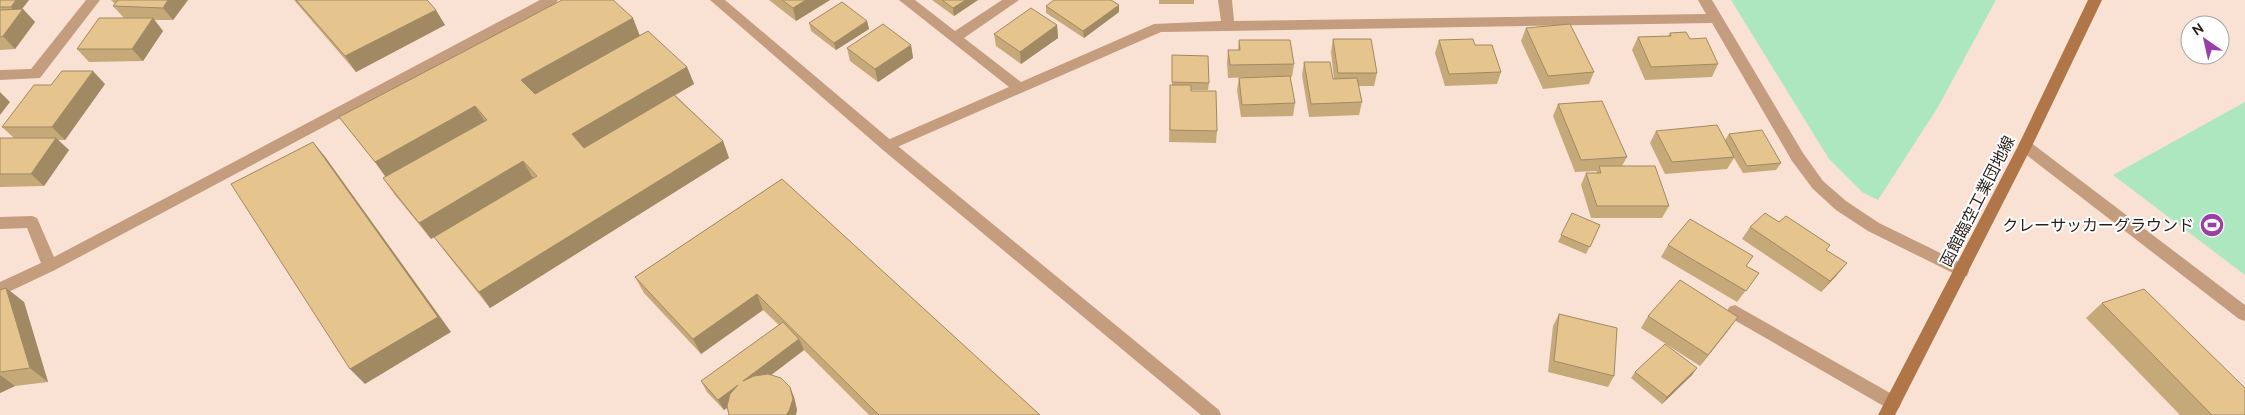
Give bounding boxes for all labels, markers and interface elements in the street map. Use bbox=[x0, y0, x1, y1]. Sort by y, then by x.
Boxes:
north arrow bbox=[2180, 15, 2230, 65]
text: N bbox=[2189, 20, 2207, 39]
street label: 函館臨空工業団地線 bbox=[1936, 133, 2018, 269]
sports icon: クレーサッカーグラウンド bbox=[2199, 212, 2225, 238]
place label: クレーサッカーグラウンド bbox=[2002, 216, 2194, 234]

